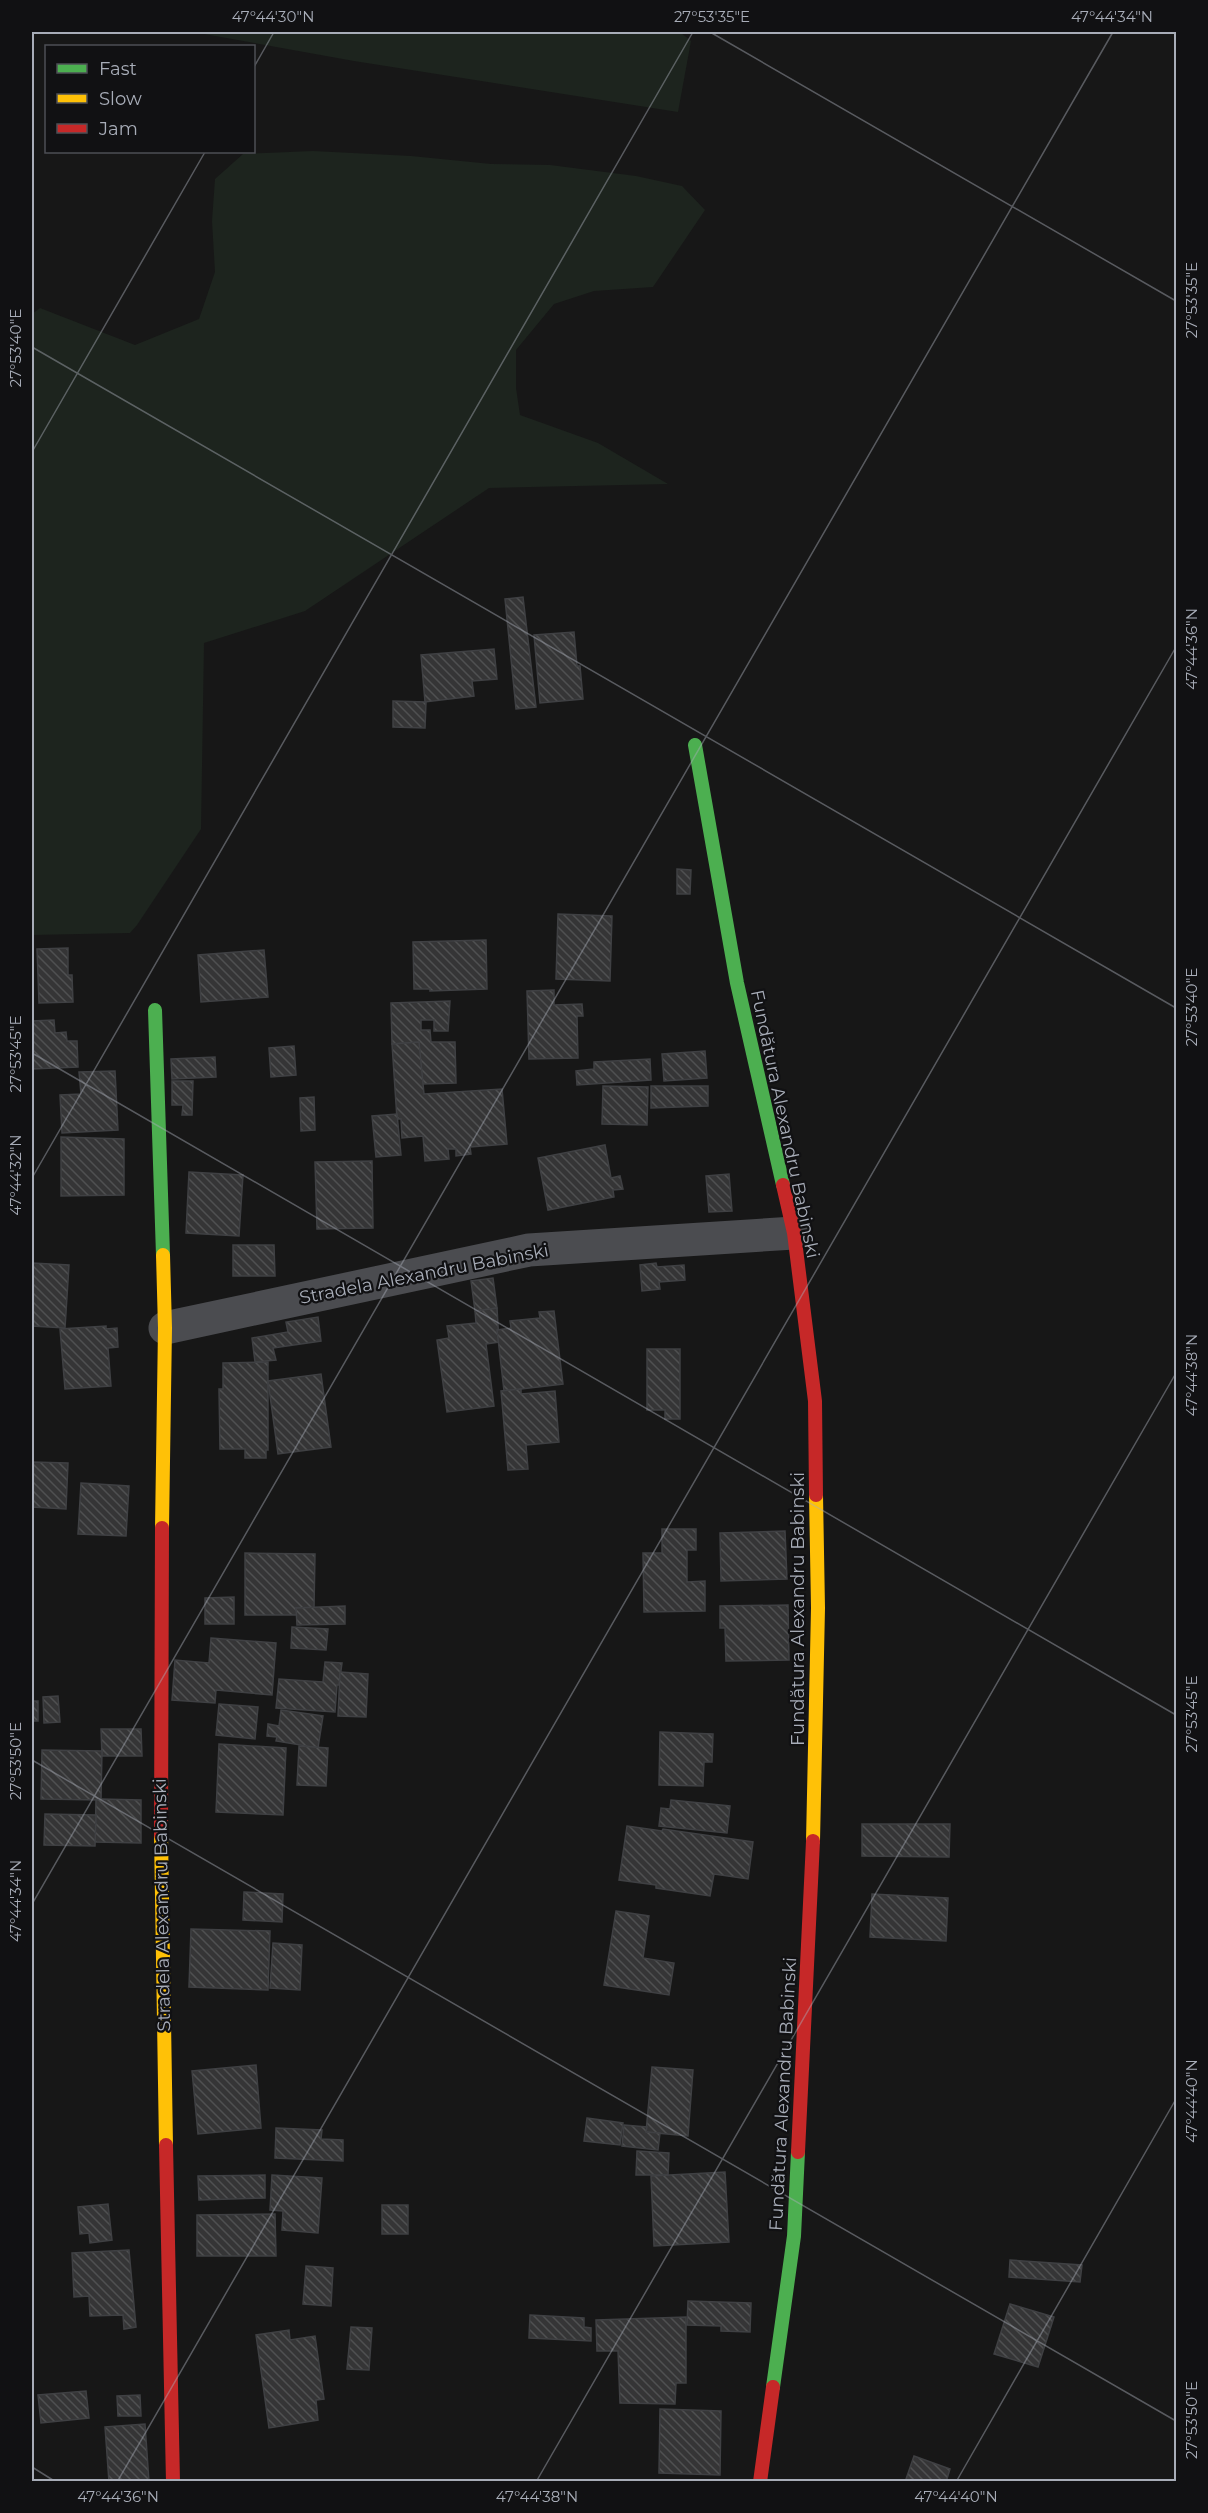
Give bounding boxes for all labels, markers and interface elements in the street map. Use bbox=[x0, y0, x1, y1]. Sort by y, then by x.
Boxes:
text: 47°44'30"N bbox=[232, 7, 314, 26]
text: 27°53'35"E bbox=[674, 7, 750, 26]
text: 47°44'34"N bbox=[1071, 7, 1153, 26]
legend bbox=[45, 45, 255, 153]
text: Fast bbox=[99, 58, 137, 80]
text: Slow bbox=[99, 88, 142, 110]
text: Jam bbox=[98, 118, 138, 140]
text: 27°53'35"E bbox=[1182, 262, 1201, 338]
text: 27°53'40"E bbox=[6, 309, 25, 387]
text: 47°44'36"N bbox=[1182, 608, 1201, 690]
text: 27°53'40"E bbox=[1182, 968, 1201, 1046]
street label: Fundătura Alexandru Babinski bbox=[746, 988, 824, 1260]
text: 27°53'45"E bbox=[6, 1016, 25, 1092]
text: 47°44'32"N bbox=[6, 1134, 25, 1216]
street label: Stradela Alexandru Babinski bbox=[298, 1239, 550, 1309]
text: 47°44'38"N bbox=[1182, 1334, 1201, 1416]
street label: Fundătura Alexandru Babinski bbox=[787, 1472, 809, 1746]
text: 27°53'45"E bbox=[1182, 1676, 1201, 1752]
text: 27°53'50"E bbox=[6, 1722, 25, 1800]
street label: Stradela Alexandru Babinski bbox=[149, 1778, 175, 2032]
text: 47°44'34"N bbox=[6, 1860, 25, 1942]
street label: Fundătura Alexandru Babinski bbox=[765, 1957, 801, 2231]
text: 47°44'40"N bbox=[1182, 2059, 1201, 2143]
text: 27°53'50"E bbox=[1182, 2381, 1201, 2459]
text: 47°44'36"N bbox=[77, 2487, 159, 2506]
text: 47°44'38"N bbox=[496, 2487, 578, 2506]
text: 47°44'40"N bbox=[914, 2487, 998, 2506]

